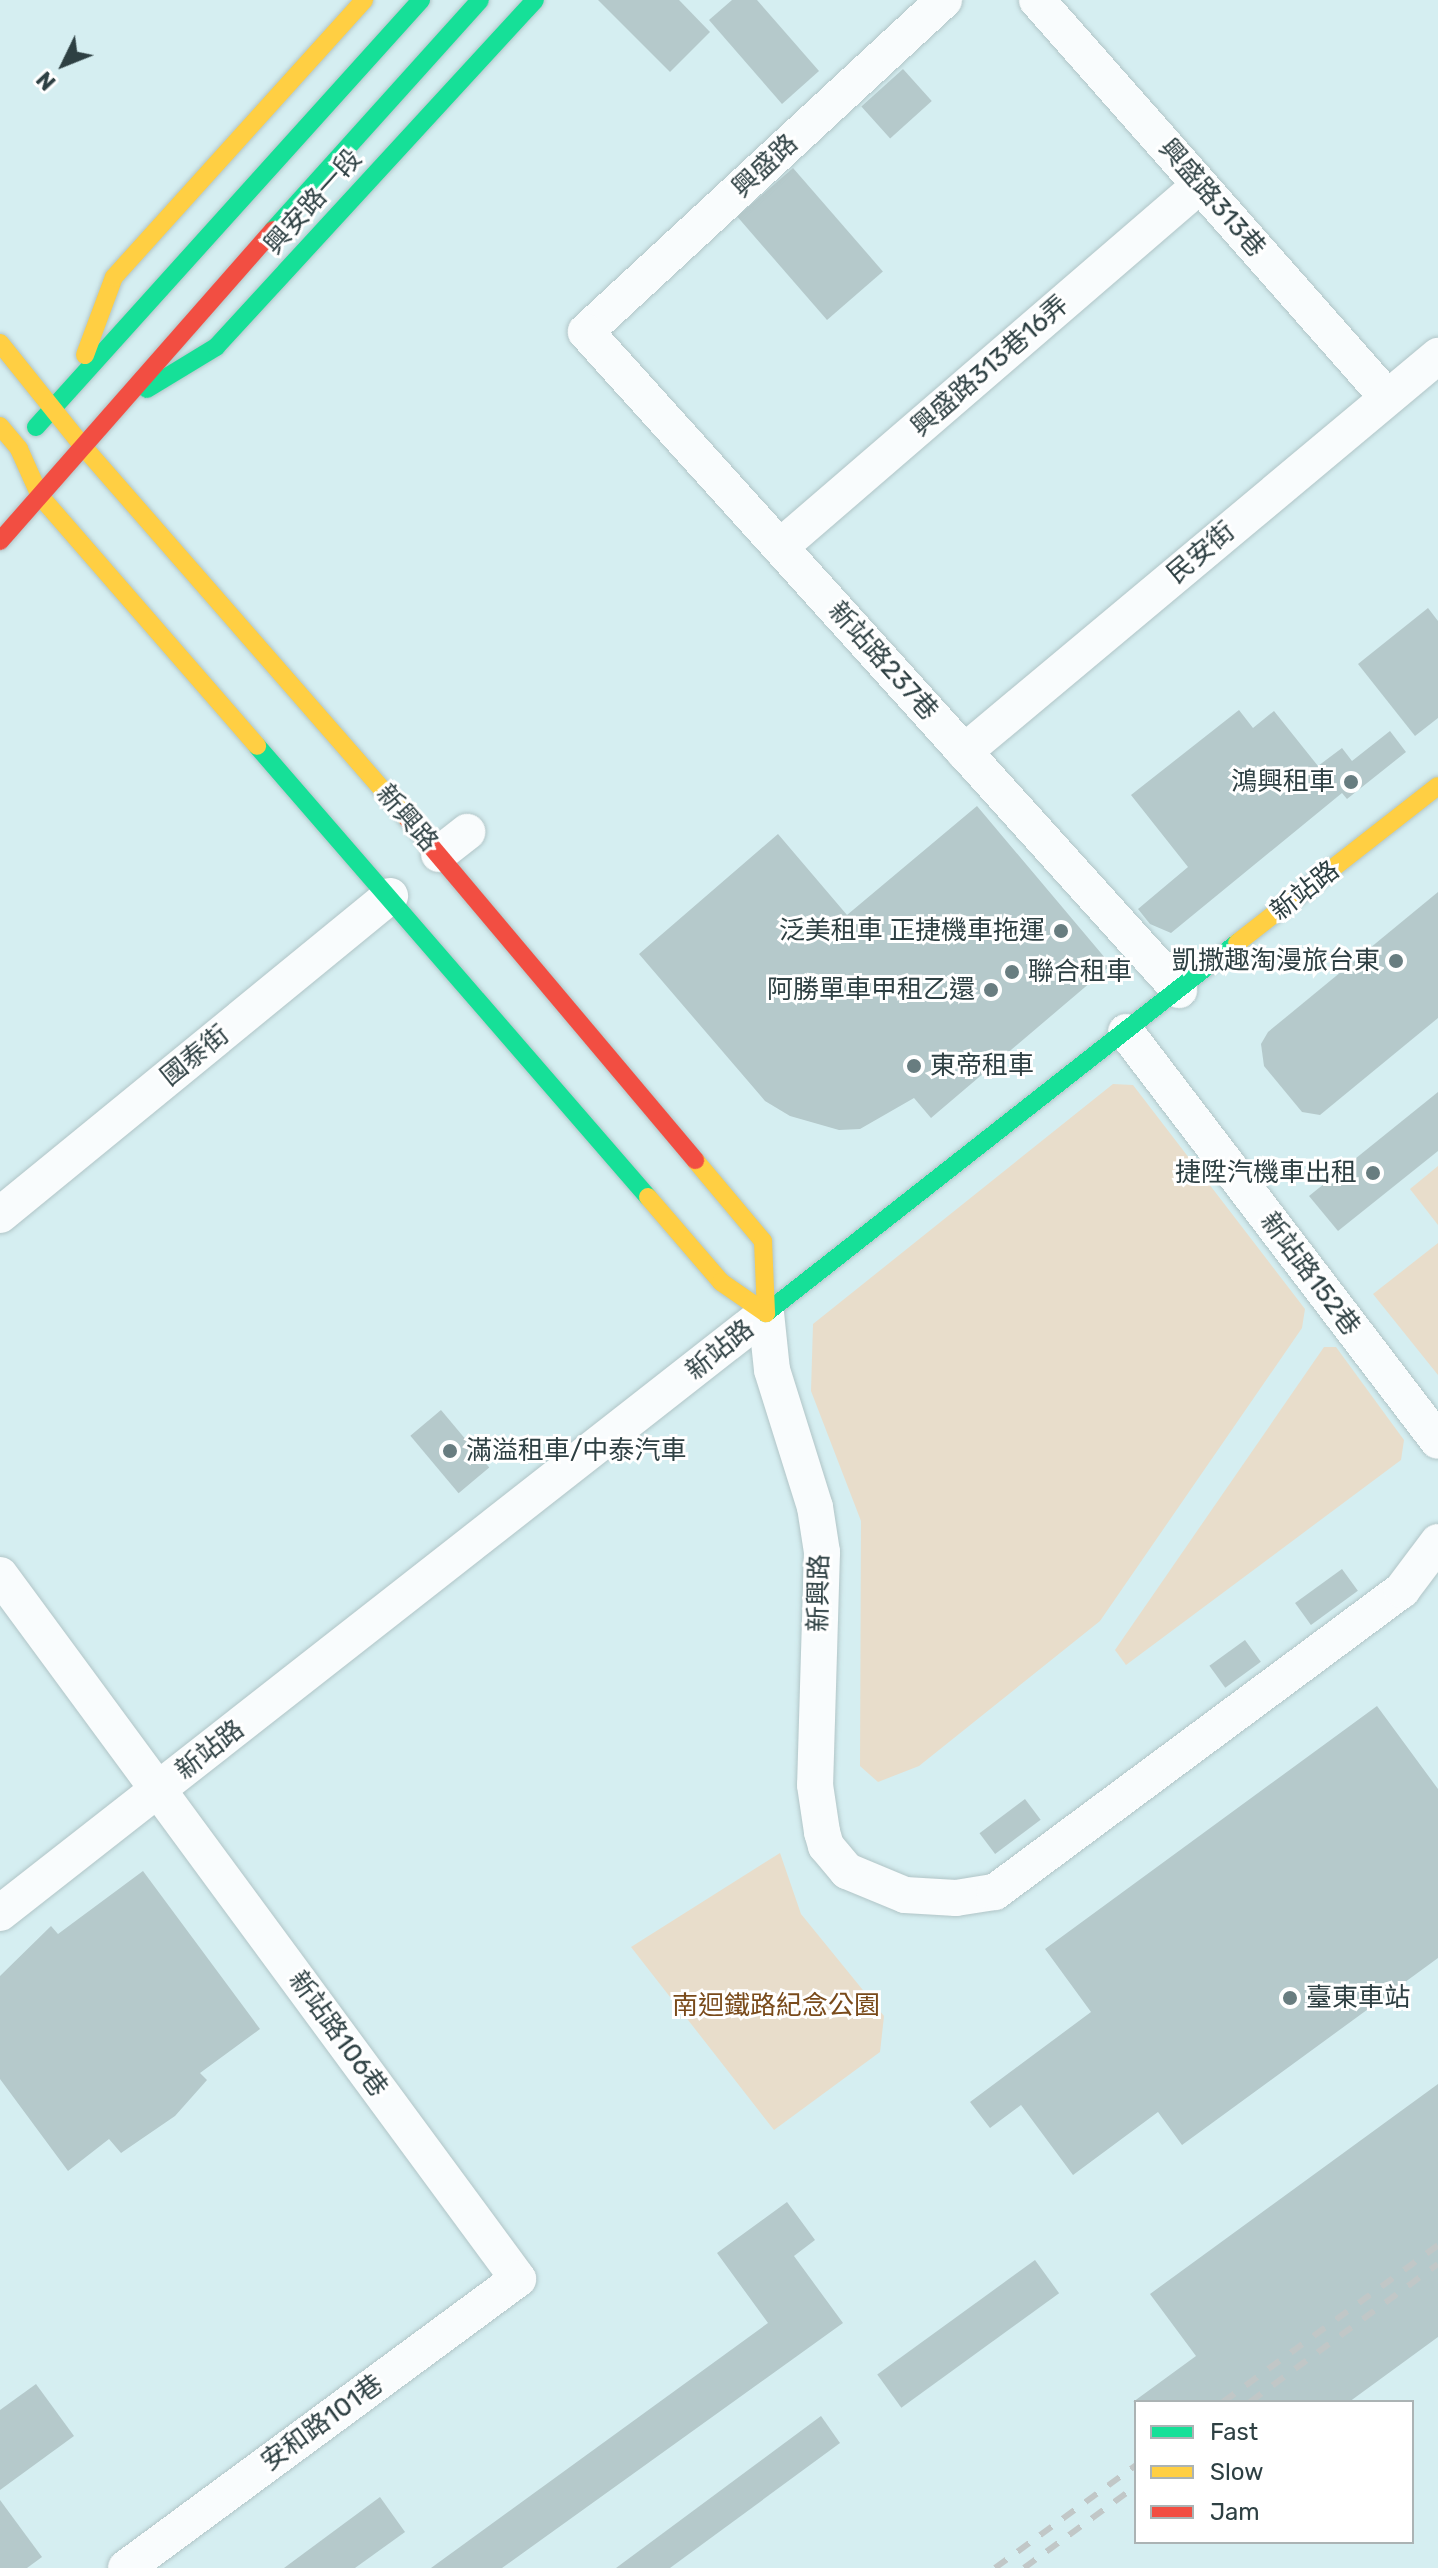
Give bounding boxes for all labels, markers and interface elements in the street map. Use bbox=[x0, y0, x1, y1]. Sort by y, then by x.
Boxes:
north arrow bbox=[24, 24, 104, 104]
text: N bbox=[31, 66, 61, 96]
street label: 興盛路 bbox=[726, 128, 804, 204]
street label: 興盛路313巷 bbox=[1152, 133, 1272, 263]
street label: 興安路一段 bbox=[258, 143, 368, 261]
street label: 興盛路313巷16弄 bbox=[905, 289, 1075, 443]
street label: 民安街 bbox=[1161, 516, 1241, 590]
street label: 新站路237巷 bbox=[822, 595, 944, 727]
place label: 鴻興租車 bbox=[1231, 766, 1335, 798]
marker: 鴻興租車 bbox=[1342, 773, 1360, 791]
street label: 新興路 bbox=[370, 778, 444, 858]
street label: 新站路 bbox=[1265, 855, 1345, 927]
place label: 泛美租車 正捷機車拖運 bbox=[779, 915, 1045, 947]
marker: 泛美租車 正捷機車拖運 bbox=[1052, 922, 1070, 940]
place label: 凱撒趣淘漫旅台東 bbox=[1172, 945, 1380, 977]
marker: 凱撒趣淘漫旅台東 bbox=[1387, 952, 1405, 970]
place label: 聯合租車 bbox=[1028, 956, 1132, 988]
marker: 聯合租車 bbox=[1003, 963, 1021, 981]
place label: 阿勝單車甲租乙還 bbox=[767, 974, 975, 1006]
marker: 阿勝單車甲租乙還 bbox=[982, 981, 1000, 999]
street label: 國泰街 bbox=[155, 1019, 235, 1093]
place label: 東帝租車 bbox=[930, 1050, 1034, 1082]
marker: 東帝租車 bbox=[905, 1057, 923, 1075]
place label: 捷陞汽機車出租 bbox=[1175, 1157, 1357, 1189]
marker: 捷陞汽機車出租 bbox=[1364, 1164, 1382, 1182]
street label: 新站路152巷 bbox=[1254, 1206, 1366, 1342]
street label: 新站路 bbox=[680, 1313, 760, 1387]
place label: 滿溢租車/中泰汽車 bbox=[466, 1435, 687, 1467]
marker: 滿溢租車/中泰汽車 bbox=[441, 1442, 459, 1460]
street label: 新興路 bbox=[803, 1554, 835, 1632]
street label: 新站路 bbox=[170, 1714, 250, 1786]
street label: 新站路106巷 bbox=[282, 1965, 394, 2103]
place label: 臺東車站 bbox=[1306, 1982, 1410, 2014]
marker: 臺東車站 bbox=[1281, 1989, 1299, 2007]
park label: 南迴鐵路紀念公園 bbox=[672, 1990, 880, 2022]
street label: 安和路101巷 bbox=[255, 2368, 389, 2478]
legend bbox=[1134, 2400, 1414, 2544]
text: Fast bbox=[1210, 2418, 1258, 2446]
text: Slow bbox=[1210, 2458, 1263, 2486]
text: Jam bbox=[1210, 2498, 1260, 2526]

